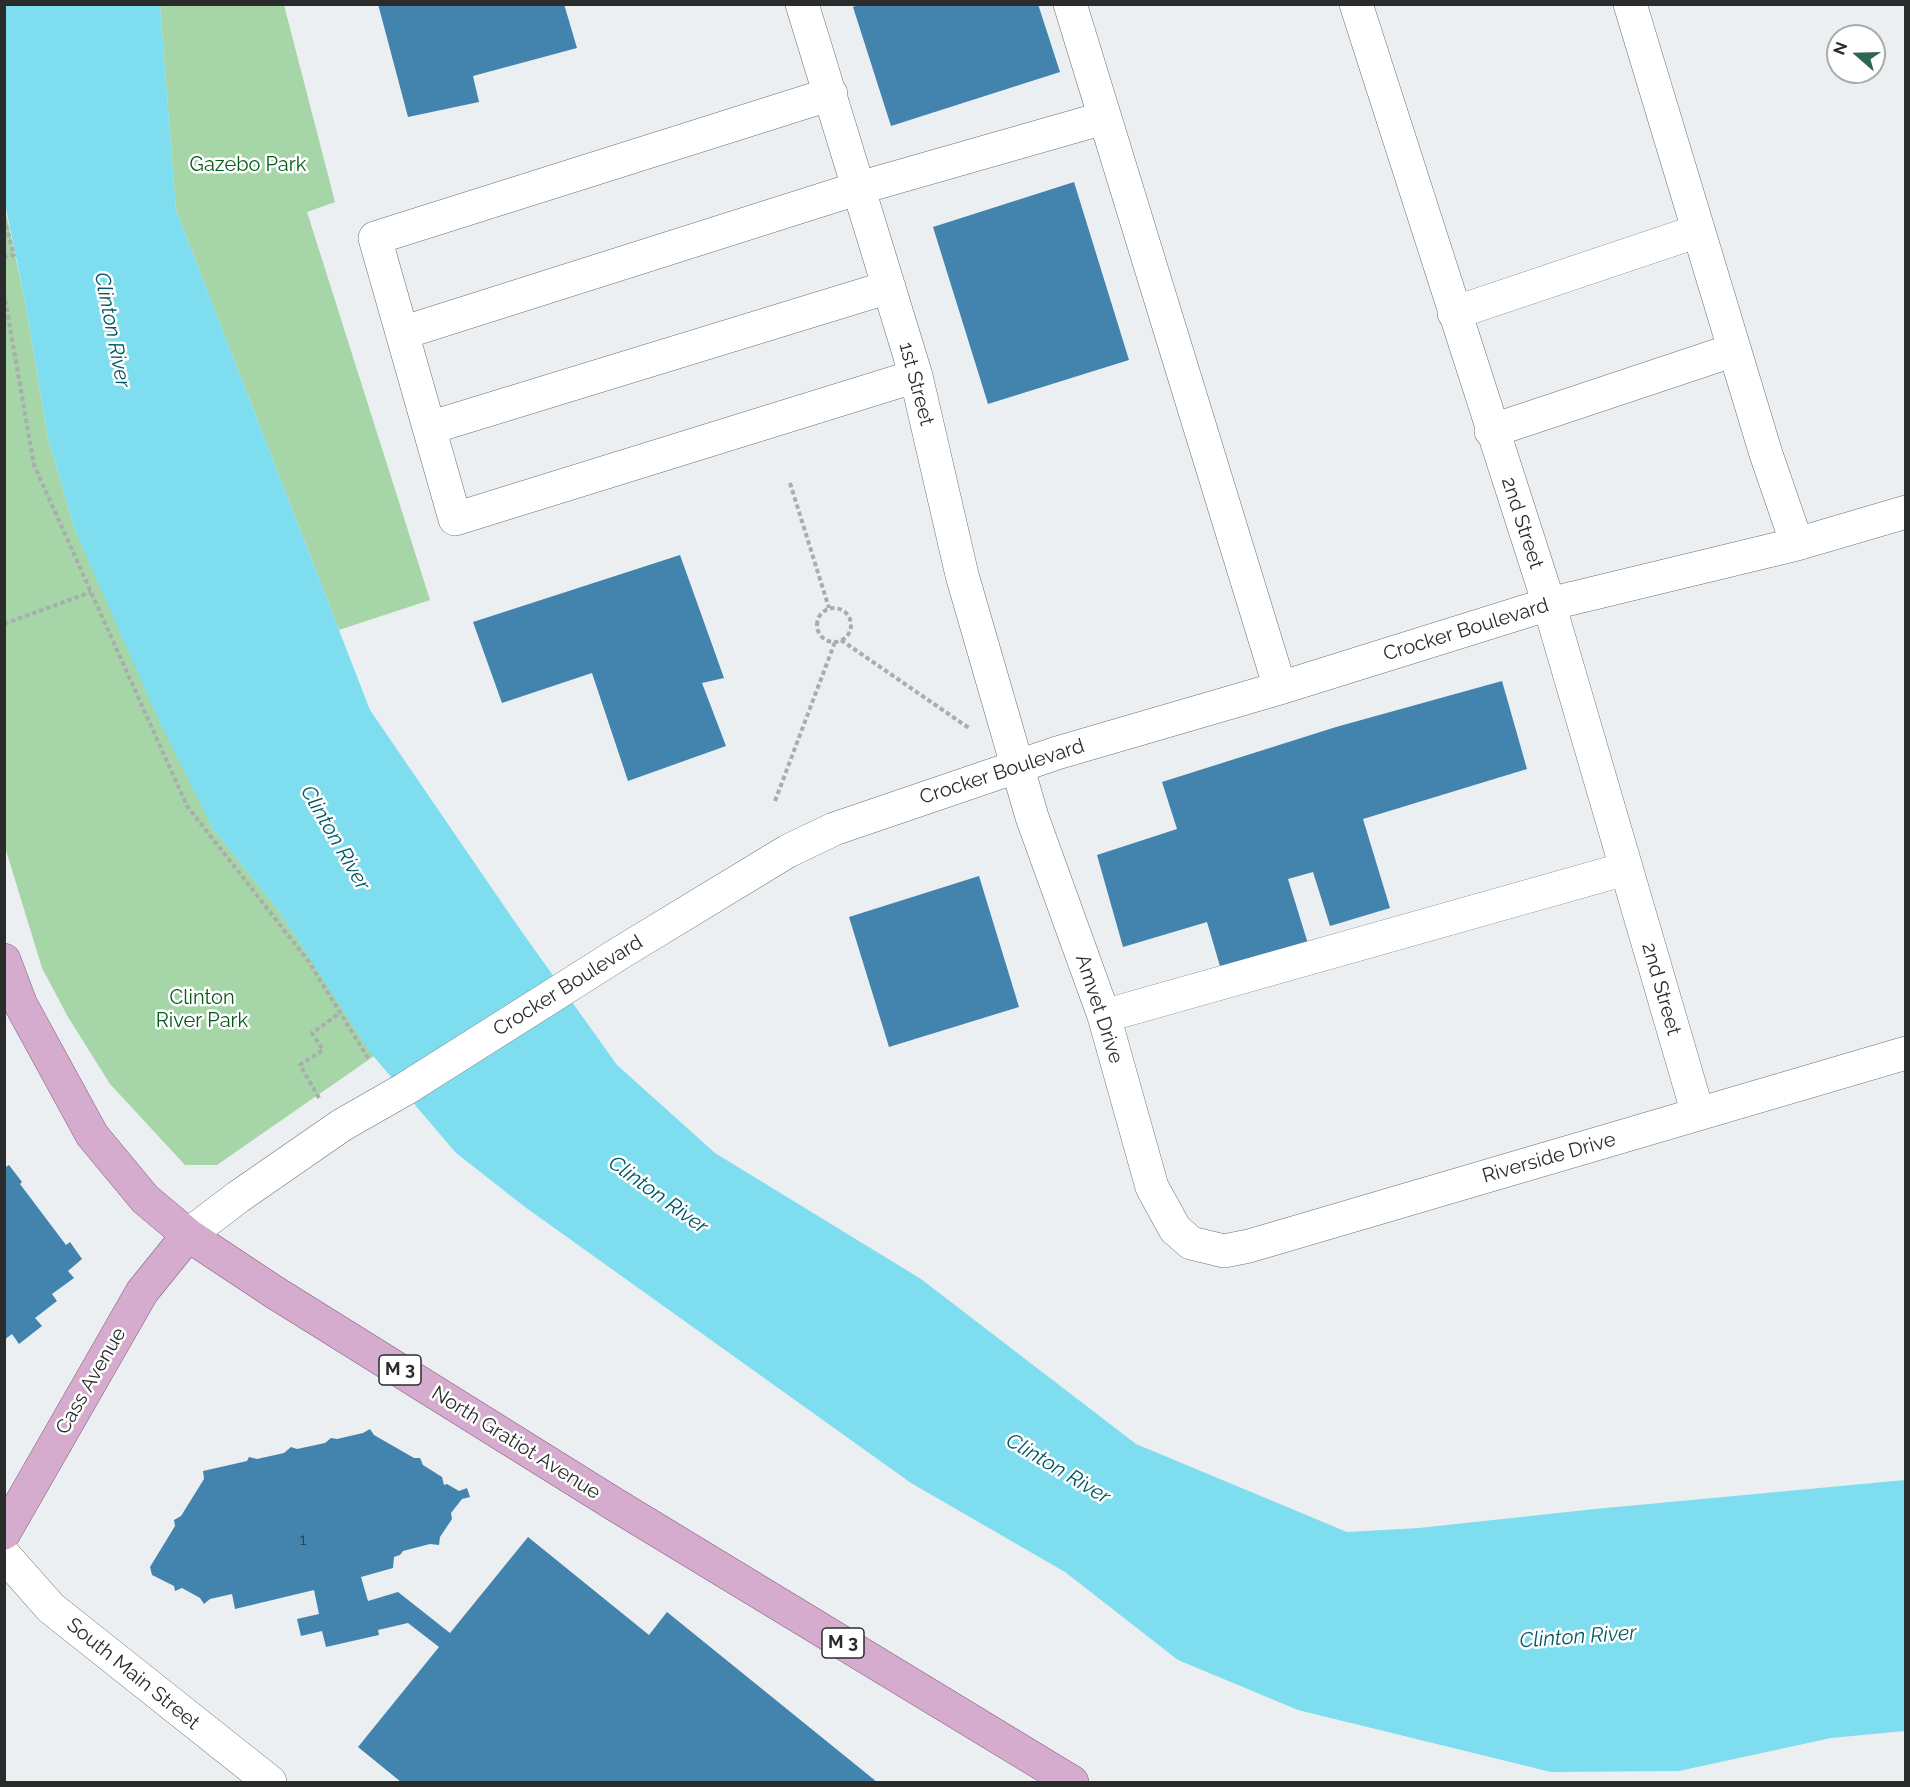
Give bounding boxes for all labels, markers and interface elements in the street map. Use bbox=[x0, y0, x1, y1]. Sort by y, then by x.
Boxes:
north arrow bbox=[1826, 24, 1886, 84]
text: N bbox=[1829, 39, 1852, 57]
park label: Gazebo Park bbox=[190, 153, 306, 177]
water label: Clinton River bbox=[88, 270, 136, 390]
street label: 1st Street bbox=[893, 340, 939, 428]
street label: 2nd Street bbox=[1496, 474, 1548, 572]
street label: Crocker Boulevard bbox=[1380, 593, 1552, 667]
street label: Crocker Boulevard bbox=[917, 734, 1087, 810]
water label: Clinton River bbox=[295, 781, 375, 895]
street label: Crocker Boulevard bbox=[489, 930, 647, 1042]
street label: 2nd Street bbox=[1636, 940, 1686, 1038]
street label: Amvet Drive bbox=[1070, 951, 1128, 1067]
park label: Clinton River Park bbox=[156, 986, 248, 1033]
street label: Riverside Drive bbox=[1480, 1128, 1618, 1188]
water label: Clinton River bbox=[603, 1150, 713, 1240]
street label: Cass Avenue bbox=[51, 1323, 131, 1439]
road number: M 3 bbox=[379, 1355, 421, 1385]
street label: North Gratiot Avenue bbox=[427, 1381, 605, 1505]
water label: Clinton River bbox=[1001, 1428, 1115, 1510]
house number: 1 bbox=[300, 1530, 306, 1550]
street label: South Main Street bbox=[62, 1613, 204, 1735]
water label: Clinton River bbox=[1519, 1620, 1637, 1654]
road number: M 3 bbox=[822, 1628, 864, 1658]

